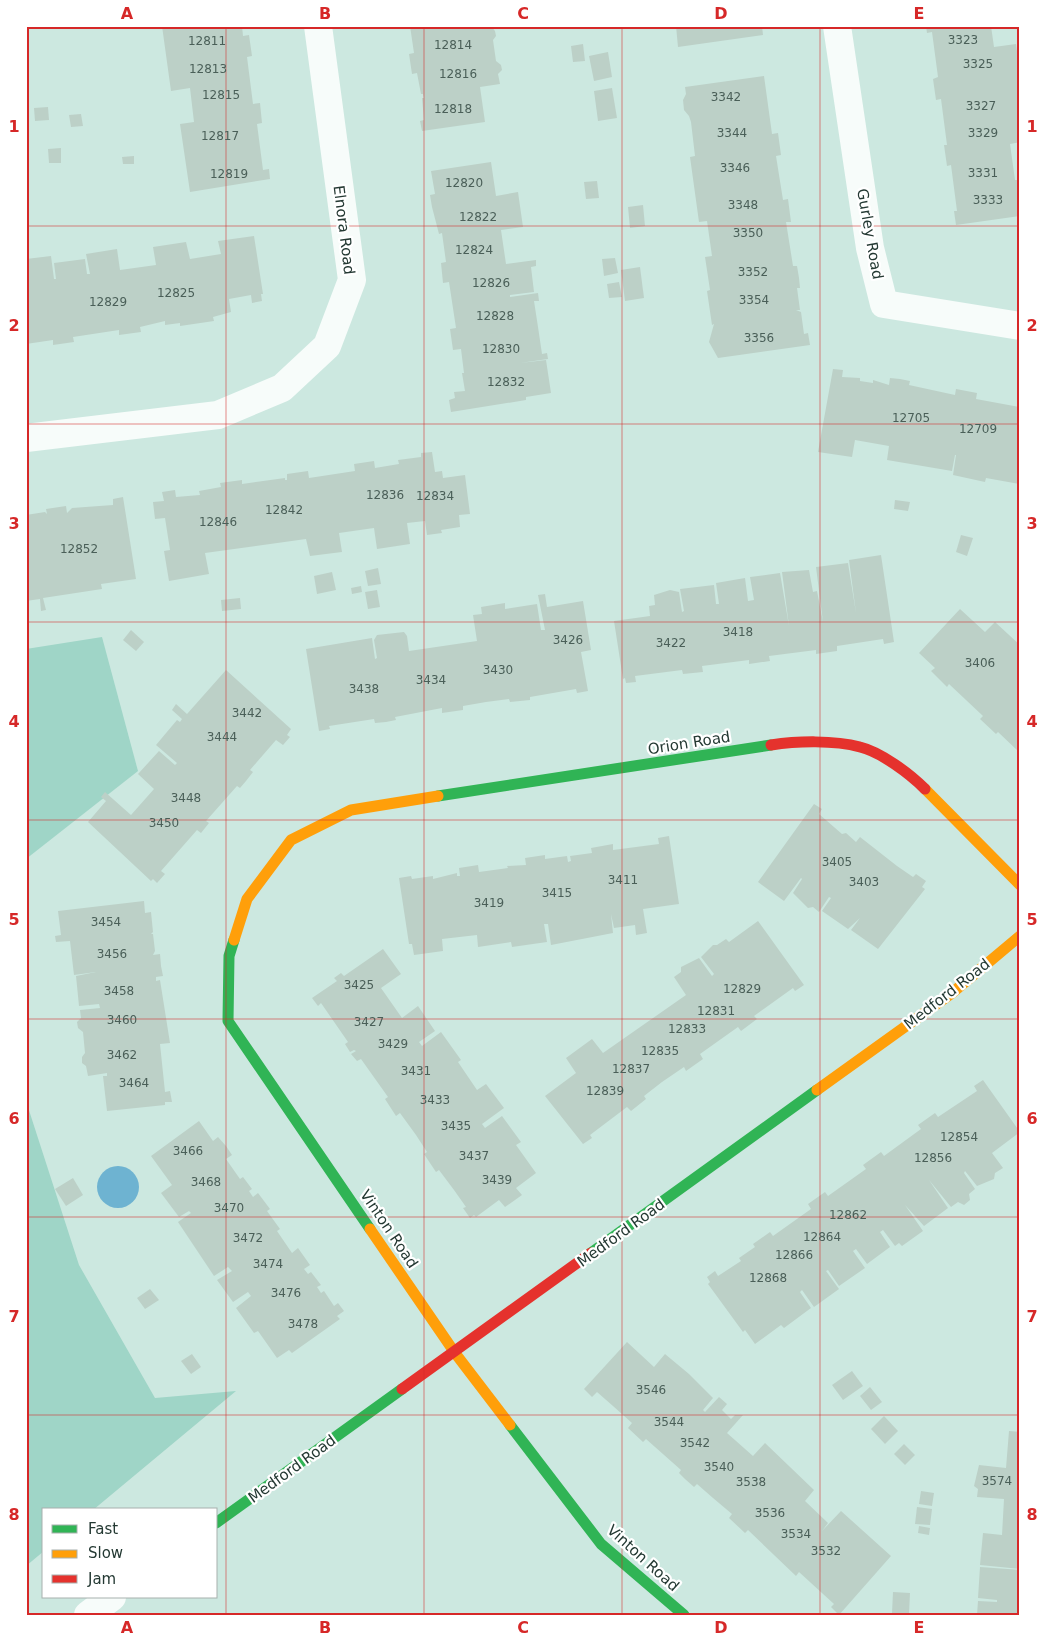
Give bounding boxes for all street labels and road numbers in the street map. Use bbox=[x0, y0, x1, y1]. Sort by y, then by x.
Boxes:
street label: Elnora Road bbox=[330, 184, 358, 276]
street label: Gurley Road bbox=[853, 187, 887, 281]
street label: Orion Road bbox=[646, 728, 732, 758]
street label: Medford Road bbox=[900, 955, 994, 1033]
street label: Vinton Road bbox=[356, 1186, 422, 1272]
street label: Medford Road bbox=[574, 1195, 668, 1271]
street label: Medford Road bbox=[245, 1431, 339, 1507]
street label: Vinton Road bbox=[603, 1521, 683, 1595]

